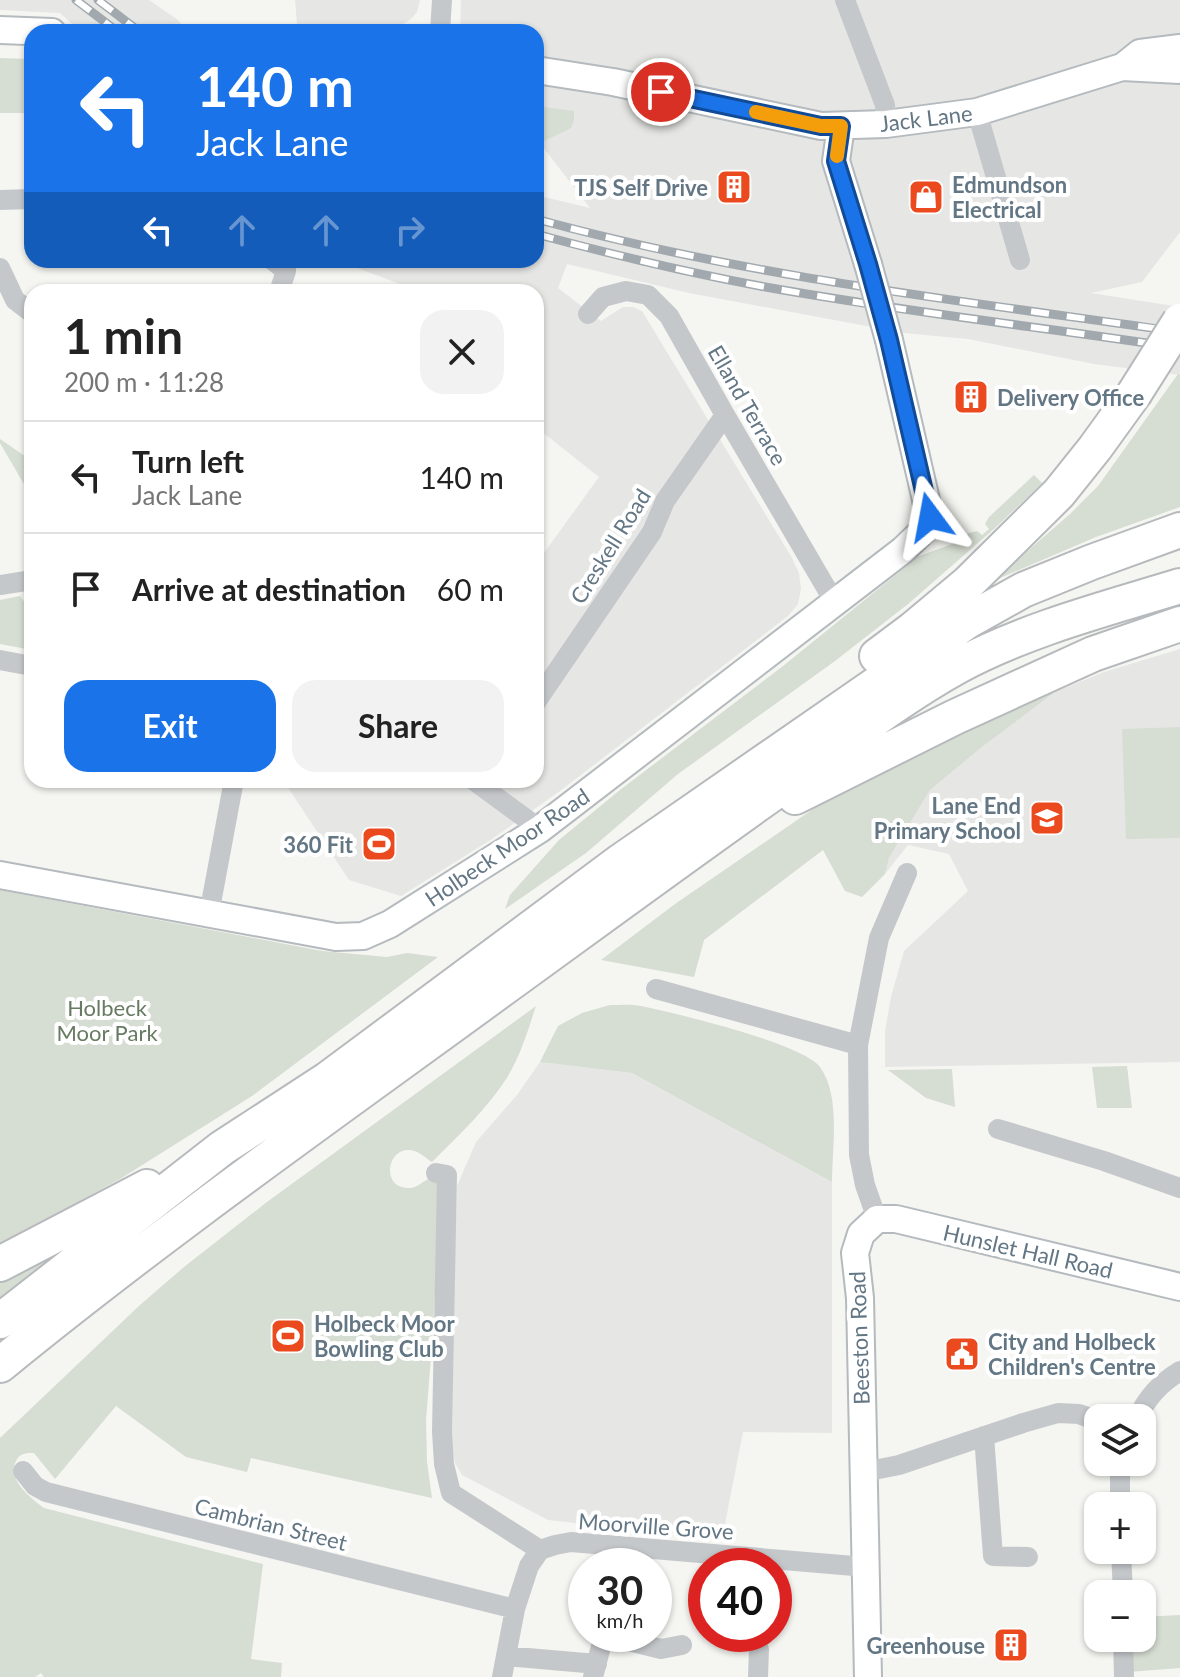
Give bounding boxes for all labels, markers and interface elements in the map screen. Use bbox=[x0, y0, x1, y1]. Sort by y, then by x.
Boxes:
text: 140 m bbox=[196, 52, 354, 119]
icon: left bbox=[64, 56, 168, 160]
pin bbox=[627, 58, 695, 126]
icon: arrive bbox=[639, 70, 683, 114]
street label: Jack Lane bbox=[878, 99, 974, 137]
text: Jack Lane bbox=[196, 120, 349, 164]
building icon: TJS Self Drive bbox=[715, 168, 753, 206]
place label: Edmundson Electrical bbox=[952, 171, 1067, 223]
place label: TJS Self Drive bbox=[574, 174, 708, 201]
shop icon: Edmundson Electrical bbox=[907, 178, 945, 216]
icon: left bbox=[136, 208, 180, 252]
icon: ahead bbox=[220, 208, 264, 252]
icon: ahead bbox=[304, 208, 348, 252]
icon: right bbox=[388, 208, 432, 252]
text: 1 min bbox=[64, 307, 183, 364]
button: close bbox=[420, 310, 504, 394]
street label: Elland Terrace bbox=[703, 340, 793, 470]
text: 200 m · 11:28 bbox=[64, 366, 224, 398]
building icon: Delivery Office bbox=[952, 378, 990, 416]
place label: Delivery Office bbox=[997, 384, 1144, 411]
text: Turn left bbox=[132, 443, 244, 479]
icon: left bbox=[64, 455, 108, 499]
text: 140 m bbox=[419, 459, 504, 495]
position arrow bbox=[888, 475, 972, 559]
text: Jack Lane bbox=[132, 479, 242, 511]
street label: Creskell Road bbox=[564, 484, 656, 608]
icon: arrive bbox=[64, 567, 108, 611]
text: Arrive at destination bbox=[132, 571, 406, 607]
text: 60 m bbox=[437, 571, 504, 607]
button: Exit bbox=[64, 680, 276, 772]
button: Share bbox=[292, 680, 504, 772]
street label: Holbeck Moor Road bbox=[420, 782, 594, 912]
place label: Lane End Primary School bbox=[874, 792, 1021, 844]
school or university icon: Lane End Primary School bbox=[1028, 799, 1066, 837]
sports icon: 360 Fit bbox=[360, 825, 398, 863]
place label: 360 Fit bbox=[283, 831, 354, 858]
park label: Holbeck Moor Park bbox=[56, 994, 158, 1046]
street label: Hunslet Hall Road bbox=[941, 1218, 1115, 1284]
street label: Beeston Road bbox=[843, 1271, 875, 1405]
place label: Holbeck Moor Bowling Club bbox=[314, 1310, 455, 1362]
sports icon: Holbeck Moor Bowling Club bbox=[269, 1317, 307, 1355]
place label: City and Holbeck Children's Centre bbox=[988, 1328, 1156, 1380]
public building icon: City and Holbeck Children's Centre bbox=[943, 1335, 981, 1373]
map controls bbox=[1084, 1404, 1156, 1652]
button: layers bbox=[1084, 1404, 1156, 1476]
street label: Cambrian Street bbox=[192, 1492, 350, 1556]
button: + bbox=[1084, 1492, 1156, 1564]
street label: Moorville Grove bbox=[577, 1507, 735, 1545]
speed limit sign: 40 bbox=[688, 1548, 792, 1652]
text: 30 bbox=[597, 1566, 643, 1614]
button: − bbox=[1084, 1580, 1156, 1652]
text: km/h bbox=[597, 1608, 643, 1632]
building icon: Greenhouse bbox=[992, 1626, 1030, 1664]
place label: Greenhouse bbox=[867, 1632, 985, 1659]

